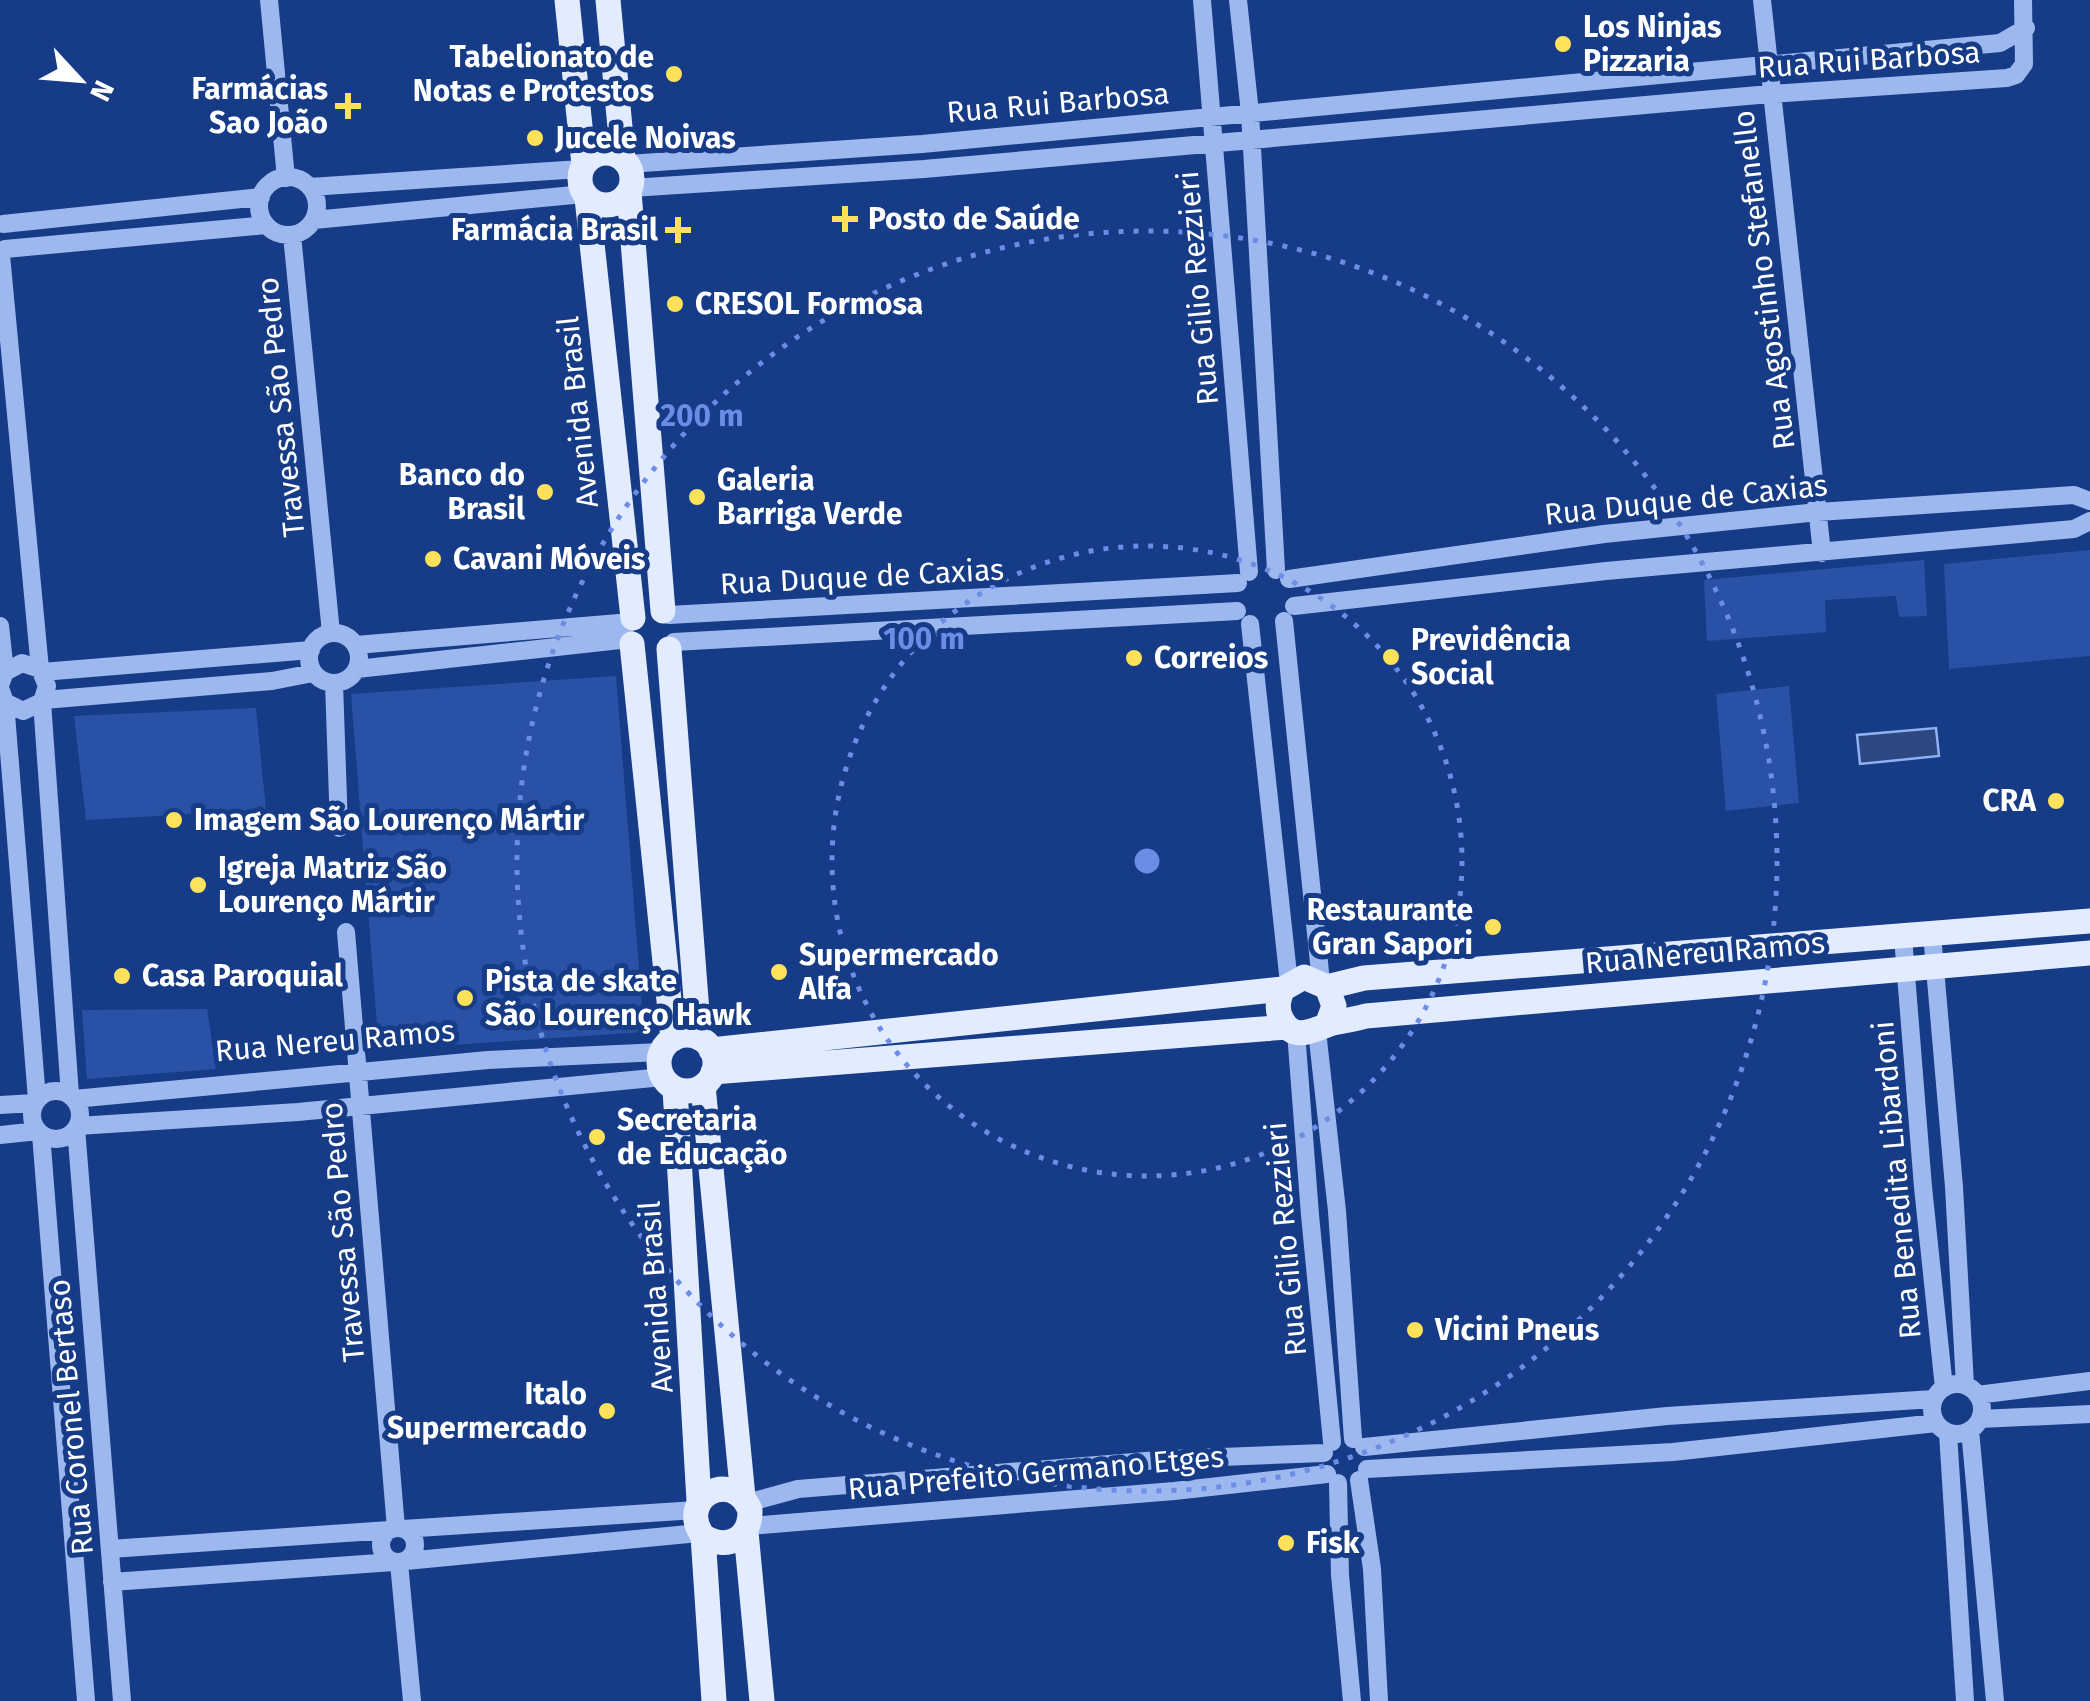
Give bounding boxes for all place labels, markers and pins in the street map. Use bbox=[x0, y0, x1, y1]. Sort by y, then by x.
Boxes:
place label: Los Ninjas Pizzaria bbox=[1583, 9, 1721, 79]
marker: Los Ninjas Pizzaria bbox=[1552, 33, 1574, 55]
place label: Tabelionato de Notas e Protestos bbox=[413, 39, 654, 109]
marker: Tabelionato de Notas e Protestos bbox=[663, 63, 685, 85]
place label: Farmácias Sao João bbox=[191, 71, 328, 141]
marker: Farmácias Sao João bbox=[337, 95, 359, 117]
place label: Jucele Noivas bbox=[554, 120, 736, 156]
marker: Jucele Noivas bbox=[524, 127, 546, 149]
place label: Posto de Saúde bbox=[868, 201, 1080, 237]
marker: Posto de Saúde bbox=[832, 206, 858, 232]
place label: Farmácia Brasil bbox=[451, 212, 658, 248]
marker: Farmácia Brasil bbox=[667, 219, 689, 241]
place label: CRESOL Formosa bbox=[695, 286, 923, 322]
marker: CRESOL Formosa bbox=[664, 293, 686, 315]
place label: Banco do Brasil bbox=[399, 457, 525, 527]
place label: Galeria Barriga Verde bbox=[717, 462, 902, 532]
marker: Banco do Brasil bbox=[534, 481, 556, 503]
marker: Galeria Barriga Verde bbox=[686, 486, 708, 508]
place label: Cavani Móveis bbox=[453, 541, 646, 577]
marker: Cavani Móveis bbox=[422, 548, 444, 570]
place label: Previdência Social bbox=[1411, 622, 1571, 692]
place label: Correios bbox=[1154, 640, 1268, 676]
marker: Previdência Social bbox=[1380, 646, 1402, 668]
marker: Correios bbox=[1123, 647, 1145, 669]
place label: CRA bbox=[1983, 783, 2037, 819]
marker: CRA bbox=[2045, 790, 2067, 812]
place label: Imagem São Lourenço Mártir bbox=[194, 802, 585, 839]
marker: Imagem São Lourenço Mártir bbox=[163, 809, 185, 831]
centre of rings bbox=[1129, 843, 1165, 879]
place label: Igreja Matriz São Lourenço Mártir bbox=[218, 850, 447, 921]
marker: Igreja Matriz São Lourenço Mártir bbox=[187, 874, 209, 896]
place label: Restaurante Gran Sapori bbox=[1307, 892, 1473, 962]
marker: Restaurante Gran Sapori bbox=[1482, 916, 1504, 938]
place label: Supermercado Alfa bbox=[798, 937, 999, 1007]
place label: Casa Paroquial bbox=[142, 958, 343, 994]
marker: Supermercado Alfa bbox=[768, 961, 790, 983]
place label: Pista de skate São Lourenço Hawk bbox=[485, 963, 752, 1034]
marker: Casa Paroquial bbox=[111, 965, 133, 987]
marker: Pista de skate São Lourenço Hawk bbox=[454, 987, 476, 1009]
place label: Secretaria de Educação bbox=[617, 1102, 788, 1173]
marker: Secretaria de Educação bbox=[586, 1126, 608, 1148]
place label: Vicini Pneus bbox=[1434, 1312, 1599, 1348]
marker: Vicini Pneus bbox=[1404, 1319, 1426, 1341]
place label: Italo Supermercado bbox=[387, 1376, 587, 1446]
marker: Italo Supermercado bbox=[596, 1400, 618, 1422]
place label: Fisk bbox=[1306, 1525, 1360, 1561]
marker: Fisk bbox=[1275, 1532, 1297, 1554]

